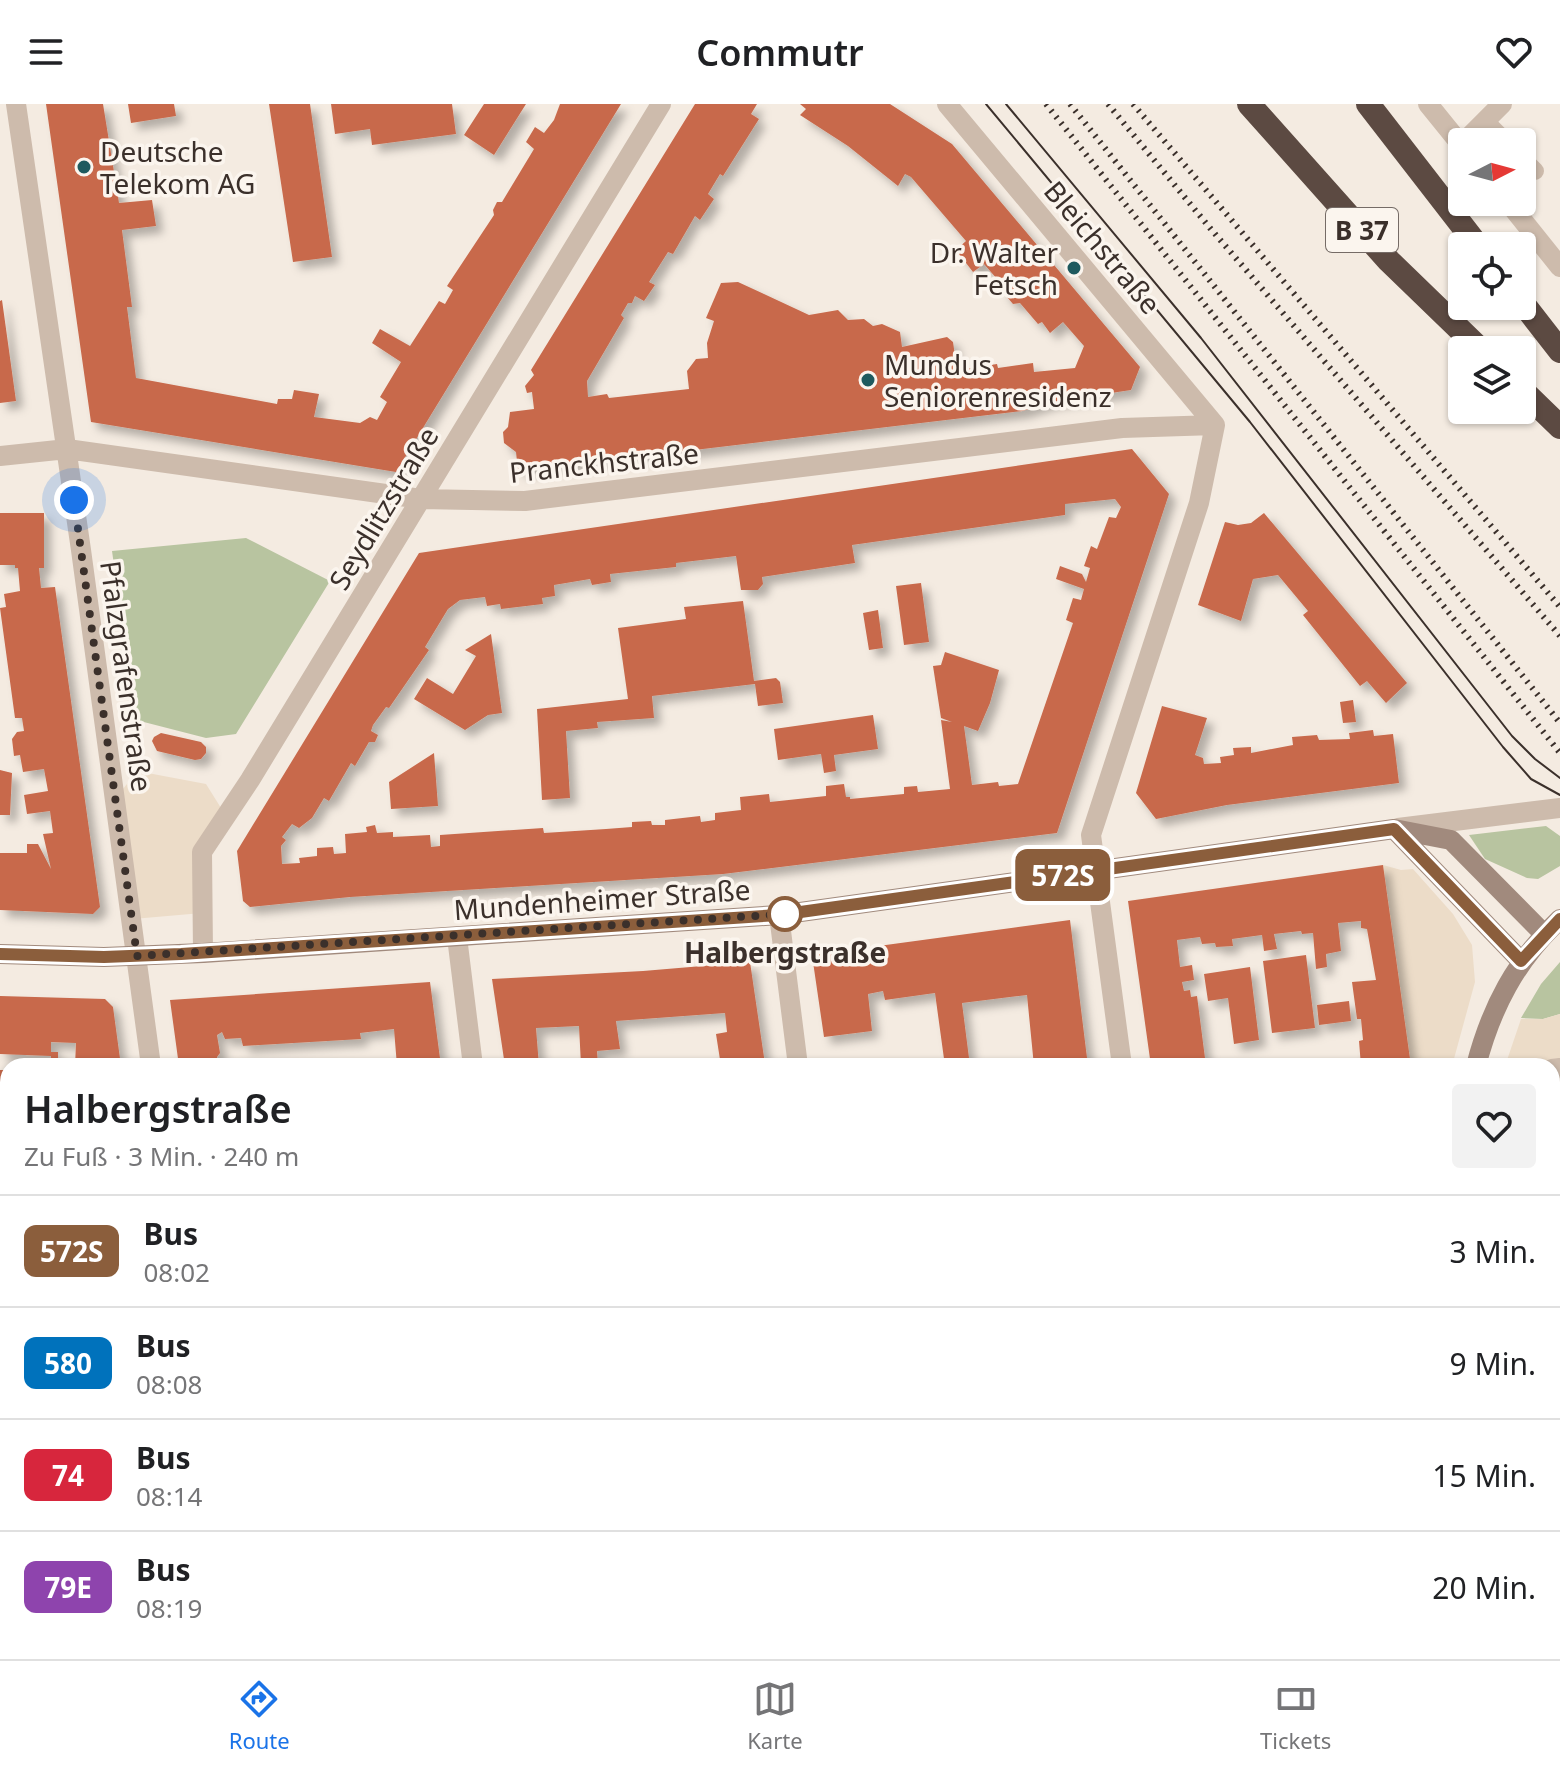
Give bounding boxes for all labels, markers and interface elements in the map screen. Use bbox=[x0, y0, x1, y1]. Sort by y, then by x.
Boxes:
text: Commutr bbox=[696, 28, 864, 77]
icon: menu bbox=[24, 30, 68, 74]
icon: heart bbox=[1492, 30, 1536, 74]
north arrow bbox=[1448, 128, 1536, 216]
map controls bbox=[1448, 128, 1536, 424]
place label: Deutsche Telekom AG bbox=[100, 132, 256, 202]
marker: Deutsche Telekom AG bbox=[75, 158, 93, 176]
street label: Bleichstraße bbox=[1036, 172, 1170, 322]
road number: B 37 bbox=[1326, 208, 1398, 252]
button: locate bbox=[1448, 232, 1536, 320]
place label: Dr. Walter Fetsch bbox=[930, 233, 1058, 303]
marker: Dr. Walter Fetsch bbox=[1065, 259, 1083, 277]
button: layers bbox=[1448, 336, 1536, 424]
place label: Mundus Seniorenresidenz bbox=[884, 345, 1112, 415]
marker: Mundus Seniorenresidenz bbox=[859, 371, 877, 389]
street label: Seydlitzstraße bbox=[319, 420, 447, 596]
street label: Pranckhstraße bbox=[507, 433, 701, 491]
your location bbox=[54, 480, 94, 520]
street label: Pfalzgrafenstraße bbox=[92, 558, 162, 794]
line badge: 572S bbox=[1007, 849, 1119, 901]
text: 572S bbox=[1031, 856, 1095, 894]
street label: Mundenheimer Straße bbox=[452, 870, 752, 928]
marker: Halbergstraße bbox=[768, 897, 802, 931]
place label: Halbergstraße bbox=[684, 933, 886, 971]
text: Halbergstraße bbox=[24, 1082, 292, 1134]
button: heart bbox=[1452, 1084, 1536, 1168]
text: Zu Fuß · 3 Min. · 240 m bbox=[24, 1138, 299, 1174]
text: Bus bbox=[143, 1213, 198, 1254]
text: 3 Min. bbox=[1450, 1231, 1536, 1272]
text: 572S bbox=[40, 1232, 103, 1270]
text: 08:02 bbox=[143, 1254, 210, 1290]
text: Bus bbox=[136, 1325, 191, 1366]
text: 9 Min. bbox=[1450, 1343, 1536, 1384]
text: 580 bbox=[44, 1344, 92, 1382]
text: 08:08 bbox=[136, 1366, 202, 1402]
text: Bus bbox=[136, 1437, 191, 1478]
text: 15 Min. bbox=[1432, 1455, 1536, 1496]
text: 74 bbox=[52, 1456, 84, 1494]
text: 08:14 bbox=[136, 1478, 202, 1514]
text: Bus bbox=[136, 1549, 191, 1590]
text: 20 Min. bbox=[1432, 1567, 1536, 1608]
text: 79E bbox=[44, 1568, 92, 1606]
text: 08:19 bbox=[136, 1590, 202, 1626]
tab: Route bbox=[229, 1677, 290, 1755]
tab: Karte bbox=[747, 1677, 803, 1755]
tab: Tickets bbox=[1260, 1677, 1331, 1755]

